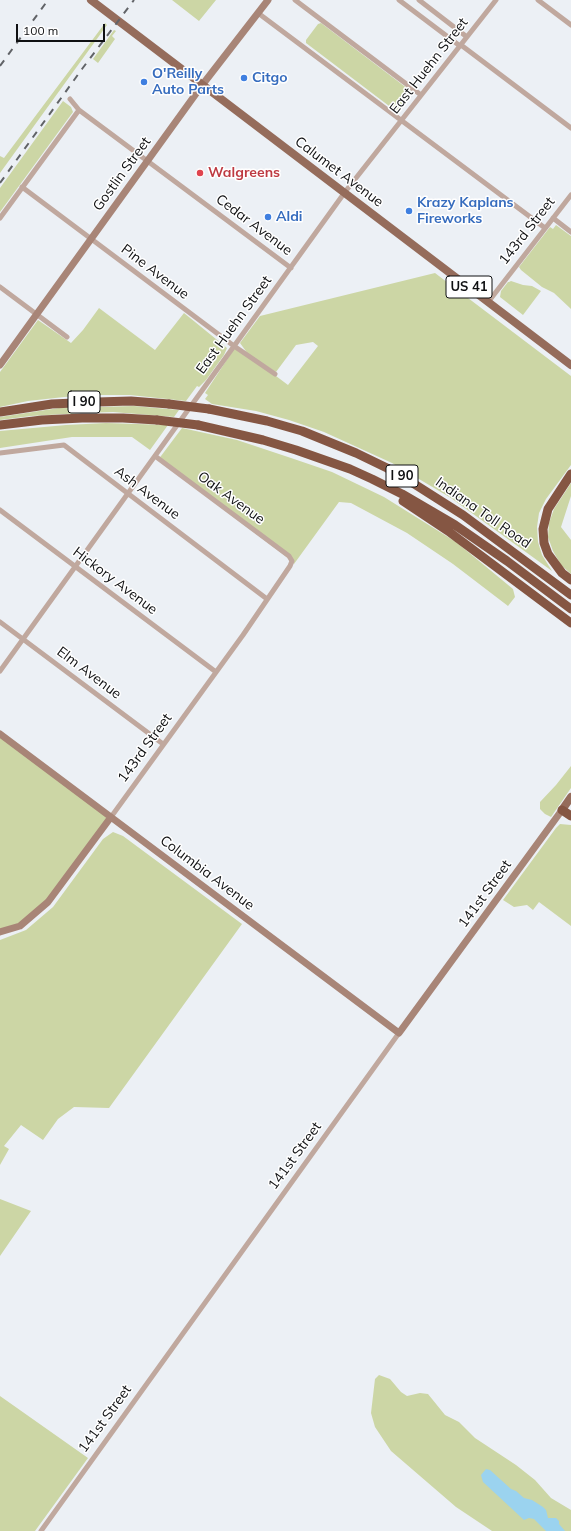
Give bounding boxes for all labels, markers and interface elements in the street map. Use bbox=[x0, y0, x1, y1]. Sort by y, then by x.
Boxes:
street label: East Huehn Street bbox=[386, 15, 472, 117]
scale bar bbox=[18, 16, 107, 42]
text: 100 m bbox=[23, 23, 58, 38]
place label: O'Reilly Auto Parts bbox=[152, 66, 224, 98]
place label: Citgo bbox=[252, 70, 287, 86]
marker: Citgo bbox=[239, 73, 249, 83]
marker: O'Reilly Auto Parts bbox=[139, 77, 149, 87]
street label: Calumet Avenue bbox=[291, 133, 387, 211]
street label: Gostlin Street bbox=[90, 134, 154, 214]
place label: Walgreens bbox=[208, 165, 280, 181]
marker: Walgreens bbox=[195, 168, 205, 178]
street label: Cedar Avenue bbox=[213, 191, 295, 259]
street label: 143rd Street bbox=[495, 194, 559, 268]
place label: Krazy Kaplans Fireworks bbox=[417, 195, 514, 228]
marker: Krazy Kaplans Fireworks bbox=[404, 206, 414, 216]
place label: Aldi bbox=[276, 209, 302, 225]
marker: Aldi bbox=[263, 212, 273, 222]
street label: Pine Avenue bbox=[118, 241, 192, 303]
street label: East Huehn Street bbox=[193, 273, 275, 377]
road number: US 41 bbox=[446, 276, 492, 298]
road number: I 90 bbox=[68, 391, 100, 413]
street label: Ash Avenue bbox=[111, 463, 183, 523]
road number: I 90 bbox=[386, 465, 418, 487]
street label: Oak Avenue bbox=[194, 468, 268, 528]
street label: Indiana Toll Road bbox=[432, 474, 534, 552]
street label: Hickory Avenue bbox=[69, 544, 161, 618]
street label: Elm Avenue bbox=[53, 643, 125, 703]
street label: 143rd Street bbox=[114, 710, 176, 786]
street label: Columbia Avenue bbox=[157, 832, 257, 914]
street label: 141st Street bbox=[455, 857, 515, 931]
street label: 141st Street bbox=[265, 1119, 325, 1193]
street label: 141st Street bbox=[75, 1382, 135, 1456]

